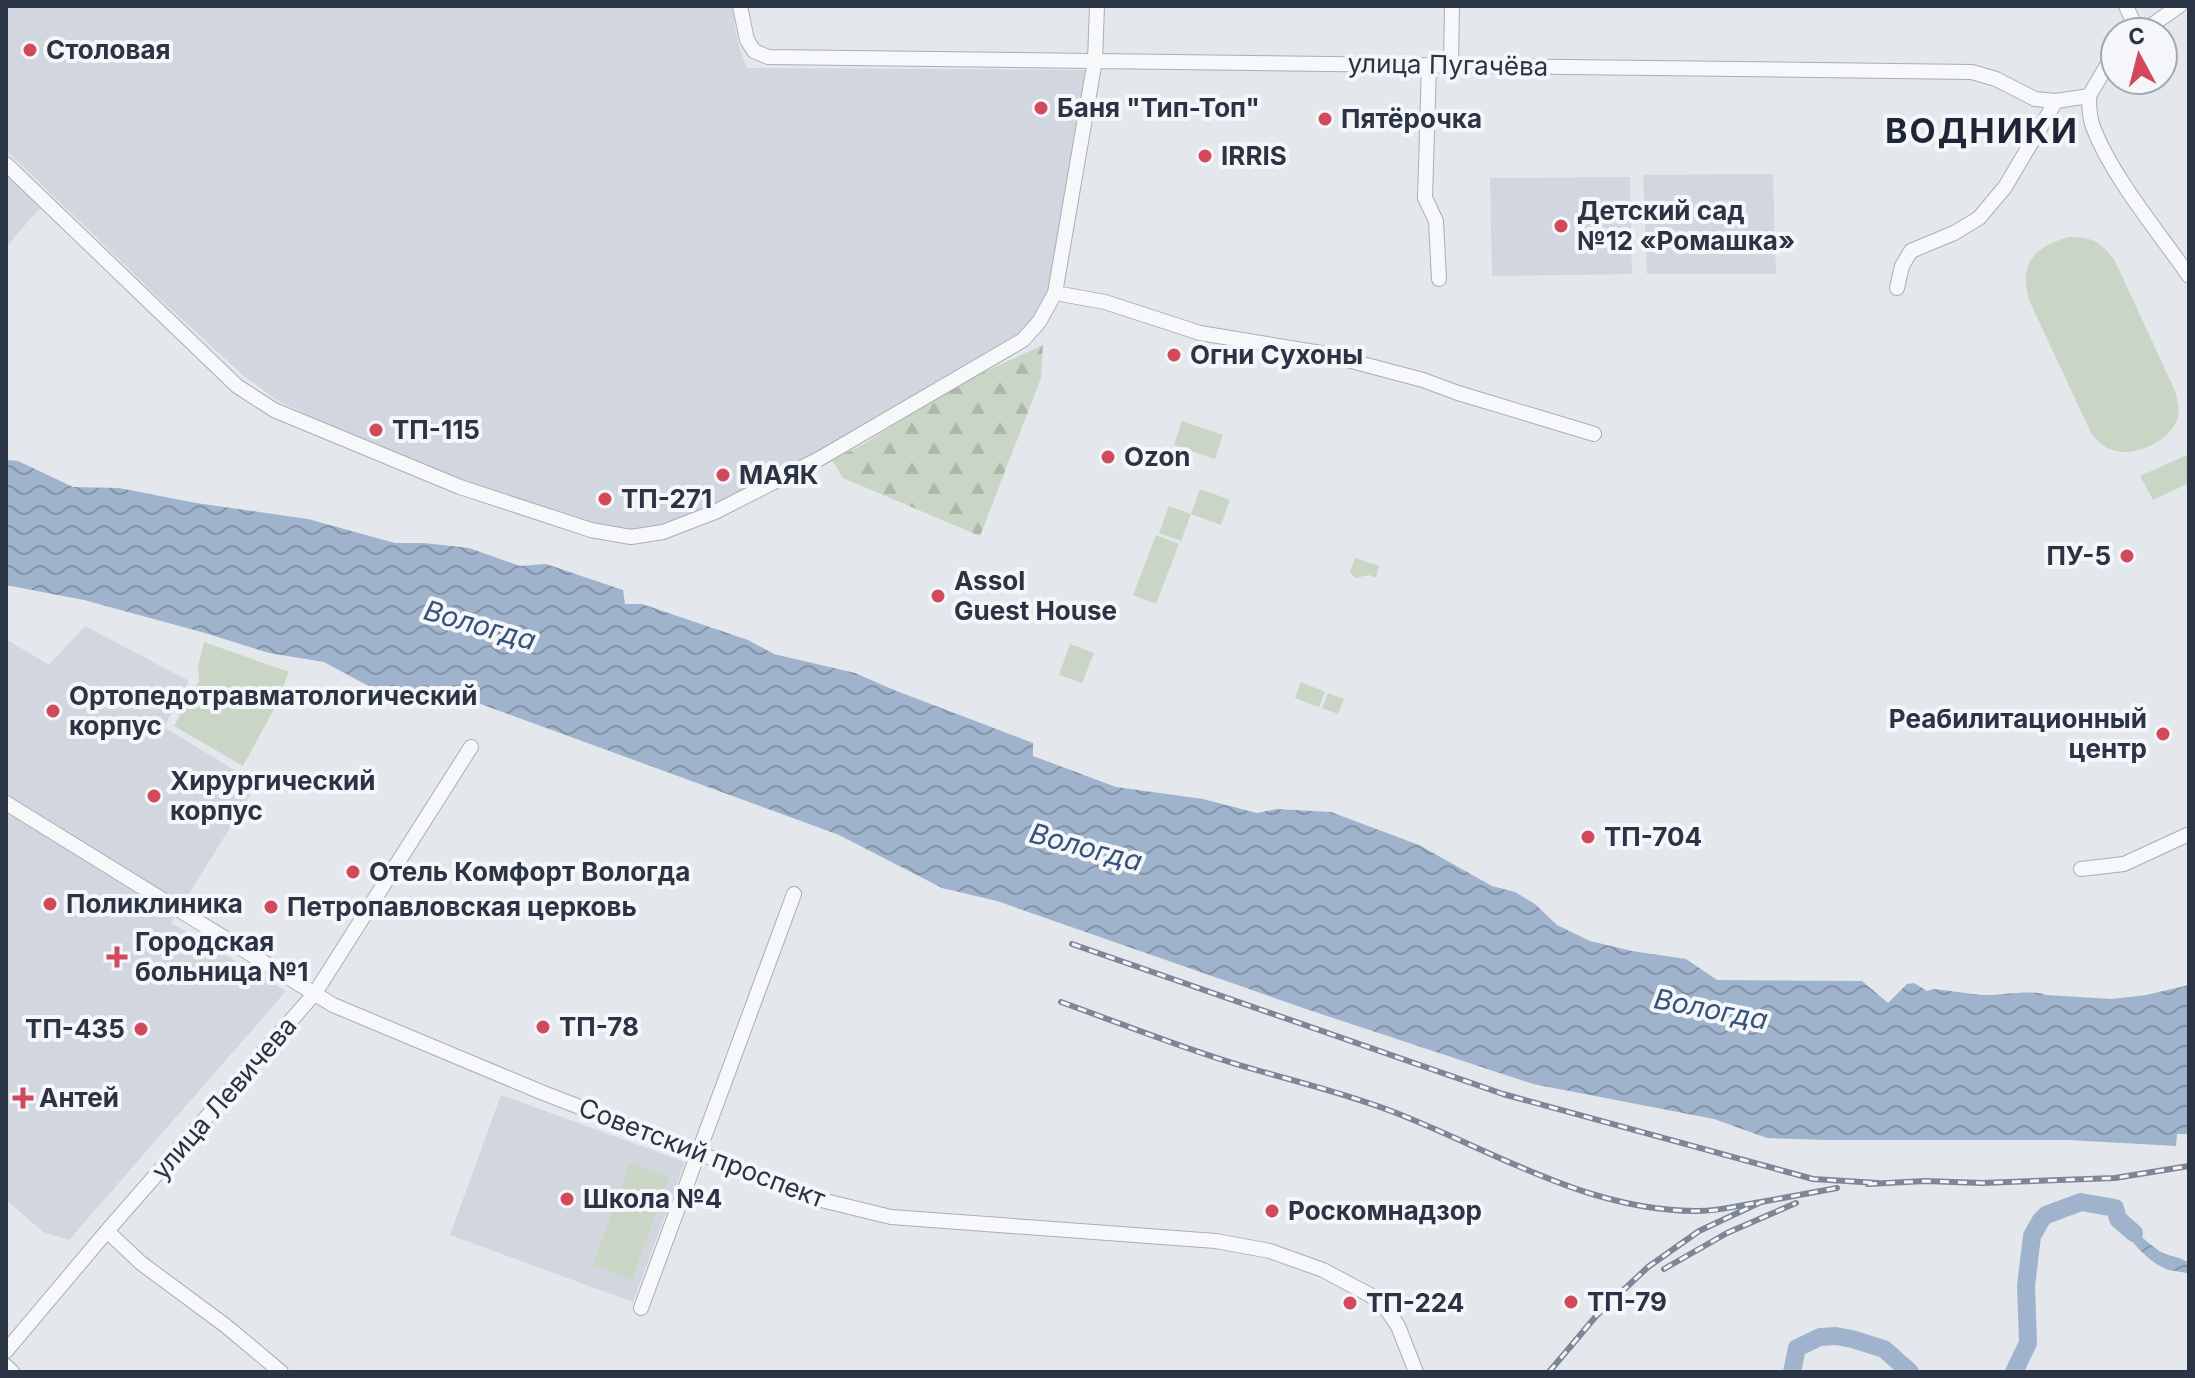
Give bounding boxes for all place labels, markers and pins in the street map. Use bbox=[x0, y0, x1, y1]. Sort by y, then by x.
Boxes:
place label: Столовая bbox=[46, 34, 171, 65]
marker: Столовая bbox=[21, 41, 39, 59]
place label: Баня "Тип-Топ" bbox=[1057, 92, 1260, 123]
marker: Баня "Тип-Топ" bbox=[1032, 99, 1050, 117]
place label: Пятёрочка bbox=[1341, 103, 1482, 134]
marker: Пятёрочка bbox=[1316, 110, 1334, 128]
place label: IRRIS bbox=[1221, 140, 1287, 171]
marker: IRRIS bbox=[1196, 147, 1214, 165]
place label: Детский сад №12 «Ромашка» bbox=[1577, 195, 1795, 256]
marker: Детский сад №12 «Ромашка» bbox=[1552, 217, 1570, 235]
place label: Огни Сухоны bbox=[1190, 339, 1363, 370]
marker: Огни Сухоны bbox=[1165, 346, 1183, 364]
place label: ТП-115 bbox=[392, 414, 480, 445]
marker: ТП-115 bbox=[367, 421, 385, 439]
place label: Ozon bbox=[1124, 441, 1191, 472]
marker: Ozon bbox=[1099, 448, 1117, 466]
place label: МАЯК bbox=[739, 459, 819, 490]
marker: МАЯК bbox=[714, 466, 732, 484]
place label: ТП-271 bbox=[621, 483, 712, 514]
marker: ТП-271 bbox=[596, 490, 614, 508]
place label: ПУ-5 bbox=[2046, 540, 2111, 571]
marker: ПУ-5 bbox=[2118, 547, 2136, 565]
place label: Assol Guest House bbox=[954, 565, 1117, 626]
marker: Assol Guest House bbox=[929, 587, 947, 605]
place label: Ортопедотравматологический корпус bbox=[69, 680, 477, 741]
marker: Ортопедотравматологический корпус bbox=[44, 702, 62, 720]
place label: Реабилитационный центр bbox=[1889, 703, 2147, 764]
marker: Реабилитационный центр bbox=[2154, 725, 2172, 743]
place label: Хирургический корпус bbox=[170, 765, 375, 826]
marker: Хирургический корпус bbox=[145, 787, 163, 805]
place label: ТП-704 bbox=[1604, 821, 1702, 852]
marker: ТП-704 bbox=[1579, 828, 1597, 846]
place label: Отель Комфорт Вологда bbox=[369, 856, 690, 887]
marker: Отель Комфорт Вологда bbox=[344, 863, 362, 881]
place label: Поликлиника bbox=[66, 888, 243, 919]
place label: Петропавловская церковь bbox=[287, 891, 637, 922]
marker: Поликлиника bbox=[41, 895, 59, 913]
marker: Петропавловская церковь bbox=[262, 898, 280, 916]
place label: Городская больница №1 bbox=[135, 926, 308, 987]
marker: Городская больница №1 bbox=[106, 946, 128, 968]
place label: ТП-78 bbox=[559, 1011, 639, 1042]
place label: ТП-435 bbox=[25, 1013, 125, 1044]
marker: ТП-78 bbox=[534, 1018, 552, 1036]
marker: ТП-435 bbox=[132, 1020, 150, 1038]
place label: Антей bbox=[39, 1082, 119, 1113]
marker: Антей bbox=[14, 1089, 32, 1107]
place label: Школа №4 bbox=[583, 1183, 722, 1214]
marker: Школа №4 bbox=[558, 1190, 576, 1208]
place label: Роскомнадзор bbox=[1288, 1195, 1482, 1226]
marker: Роскомнадзор bbox=[1263, 1202, 1281, 1220]
place label: ТП-79 bbox=[1587, 1286, 1667, 1317]
place label: ТП-224 bbox=[1366, 1287, 1464, 1318]
marker: ТП-79 bbox=[1562, 1293, 1580, 1311]
marker: ТП-224 bbox=[1341, 1294, 1359, 1312]

